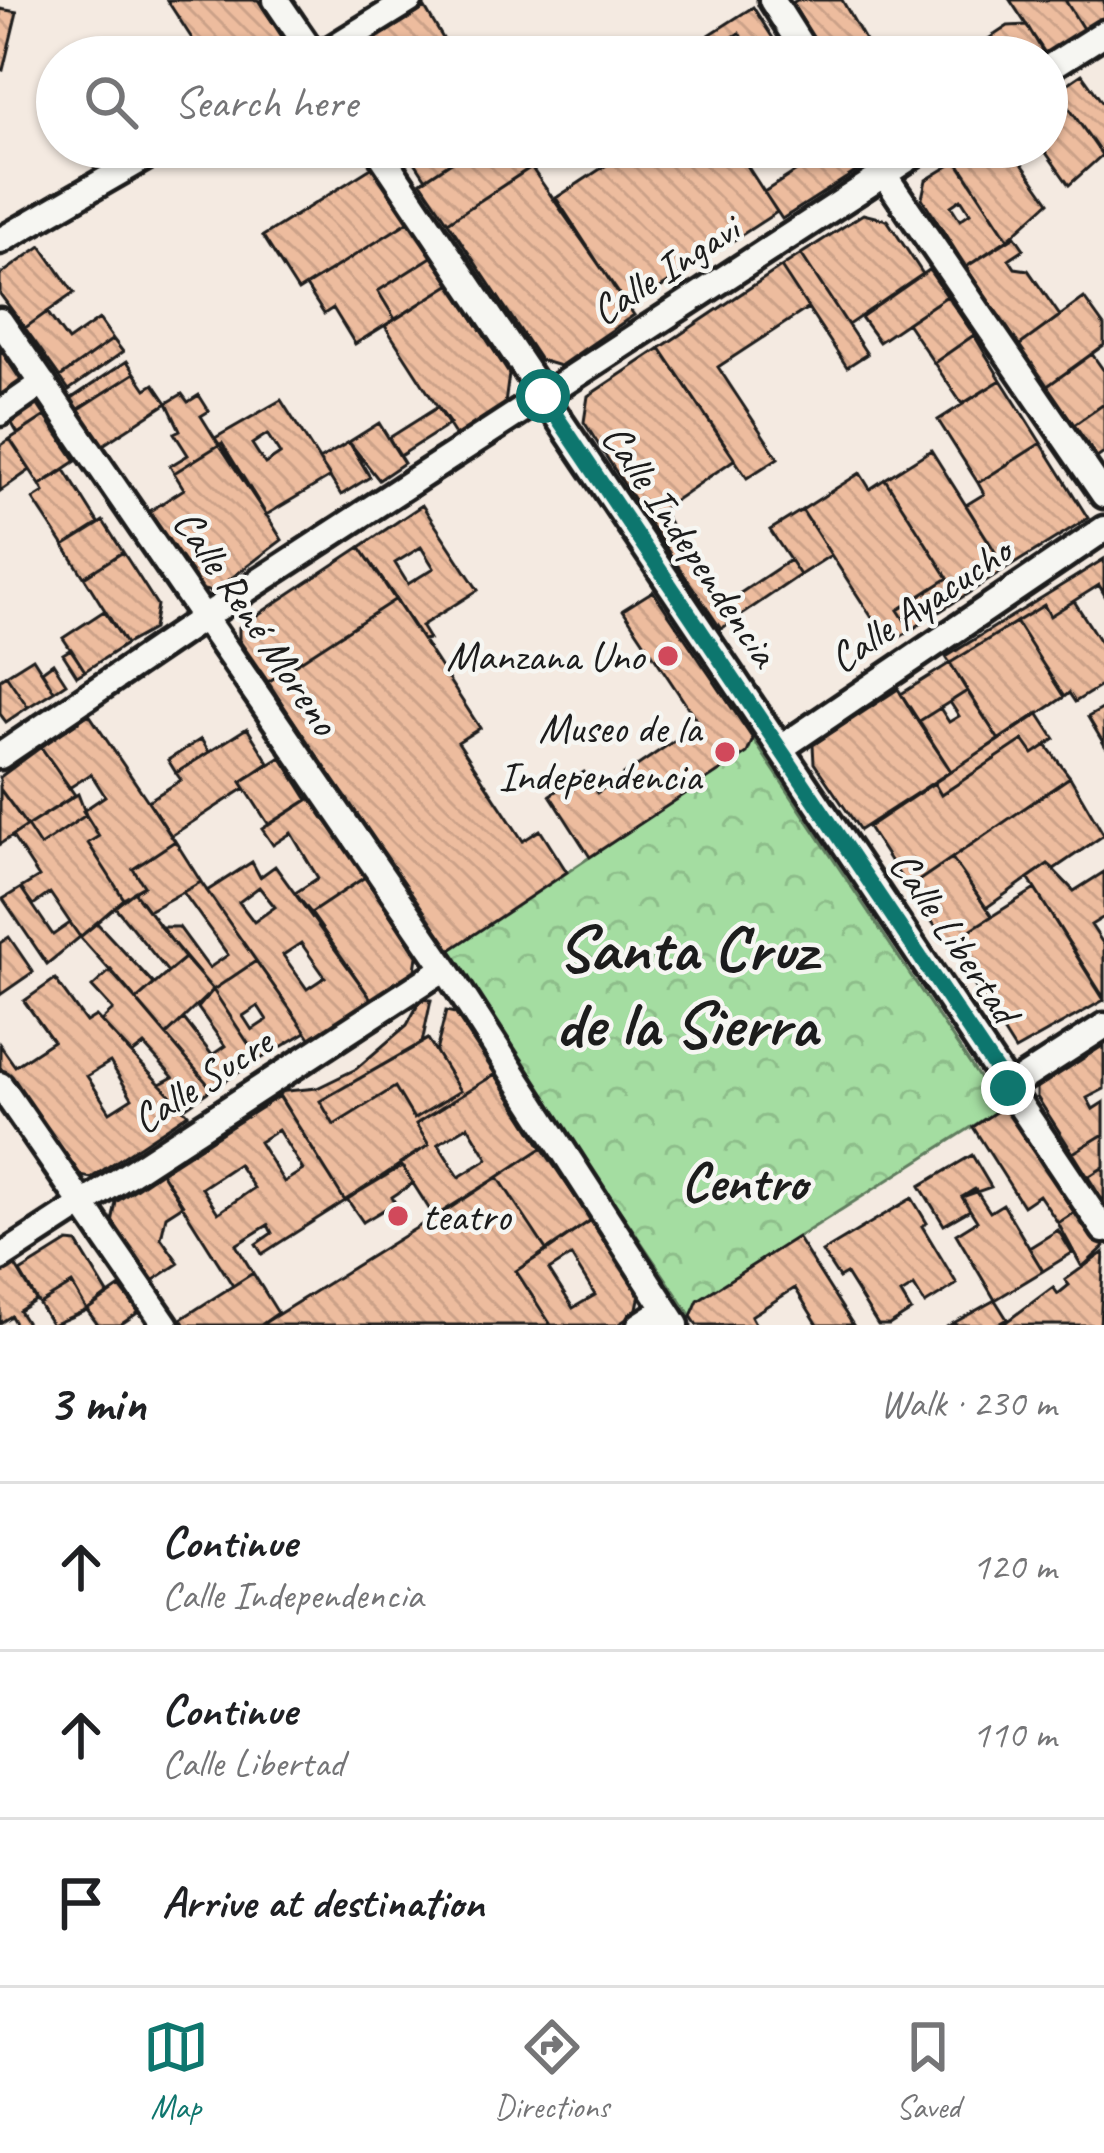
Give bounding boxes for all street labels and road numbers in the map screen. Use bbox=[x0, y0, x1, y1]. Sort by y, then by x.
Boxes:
street label: Calle Ingavi bbox=[581, 200, 753, 337]
street label: Calle Independencia bbox=[589, 414, 792, 679]
street label: Calle René Moreno bbox=[161, 499, 352, 747]
street label: Calle Ayacucho bbox=[819, 523, 1024, 685]
street label: Calle Libertad bbox=[877, 841, 1034, 1038]
street label: Calle Sucre bbox=[122, 1014, 285, 1146]

